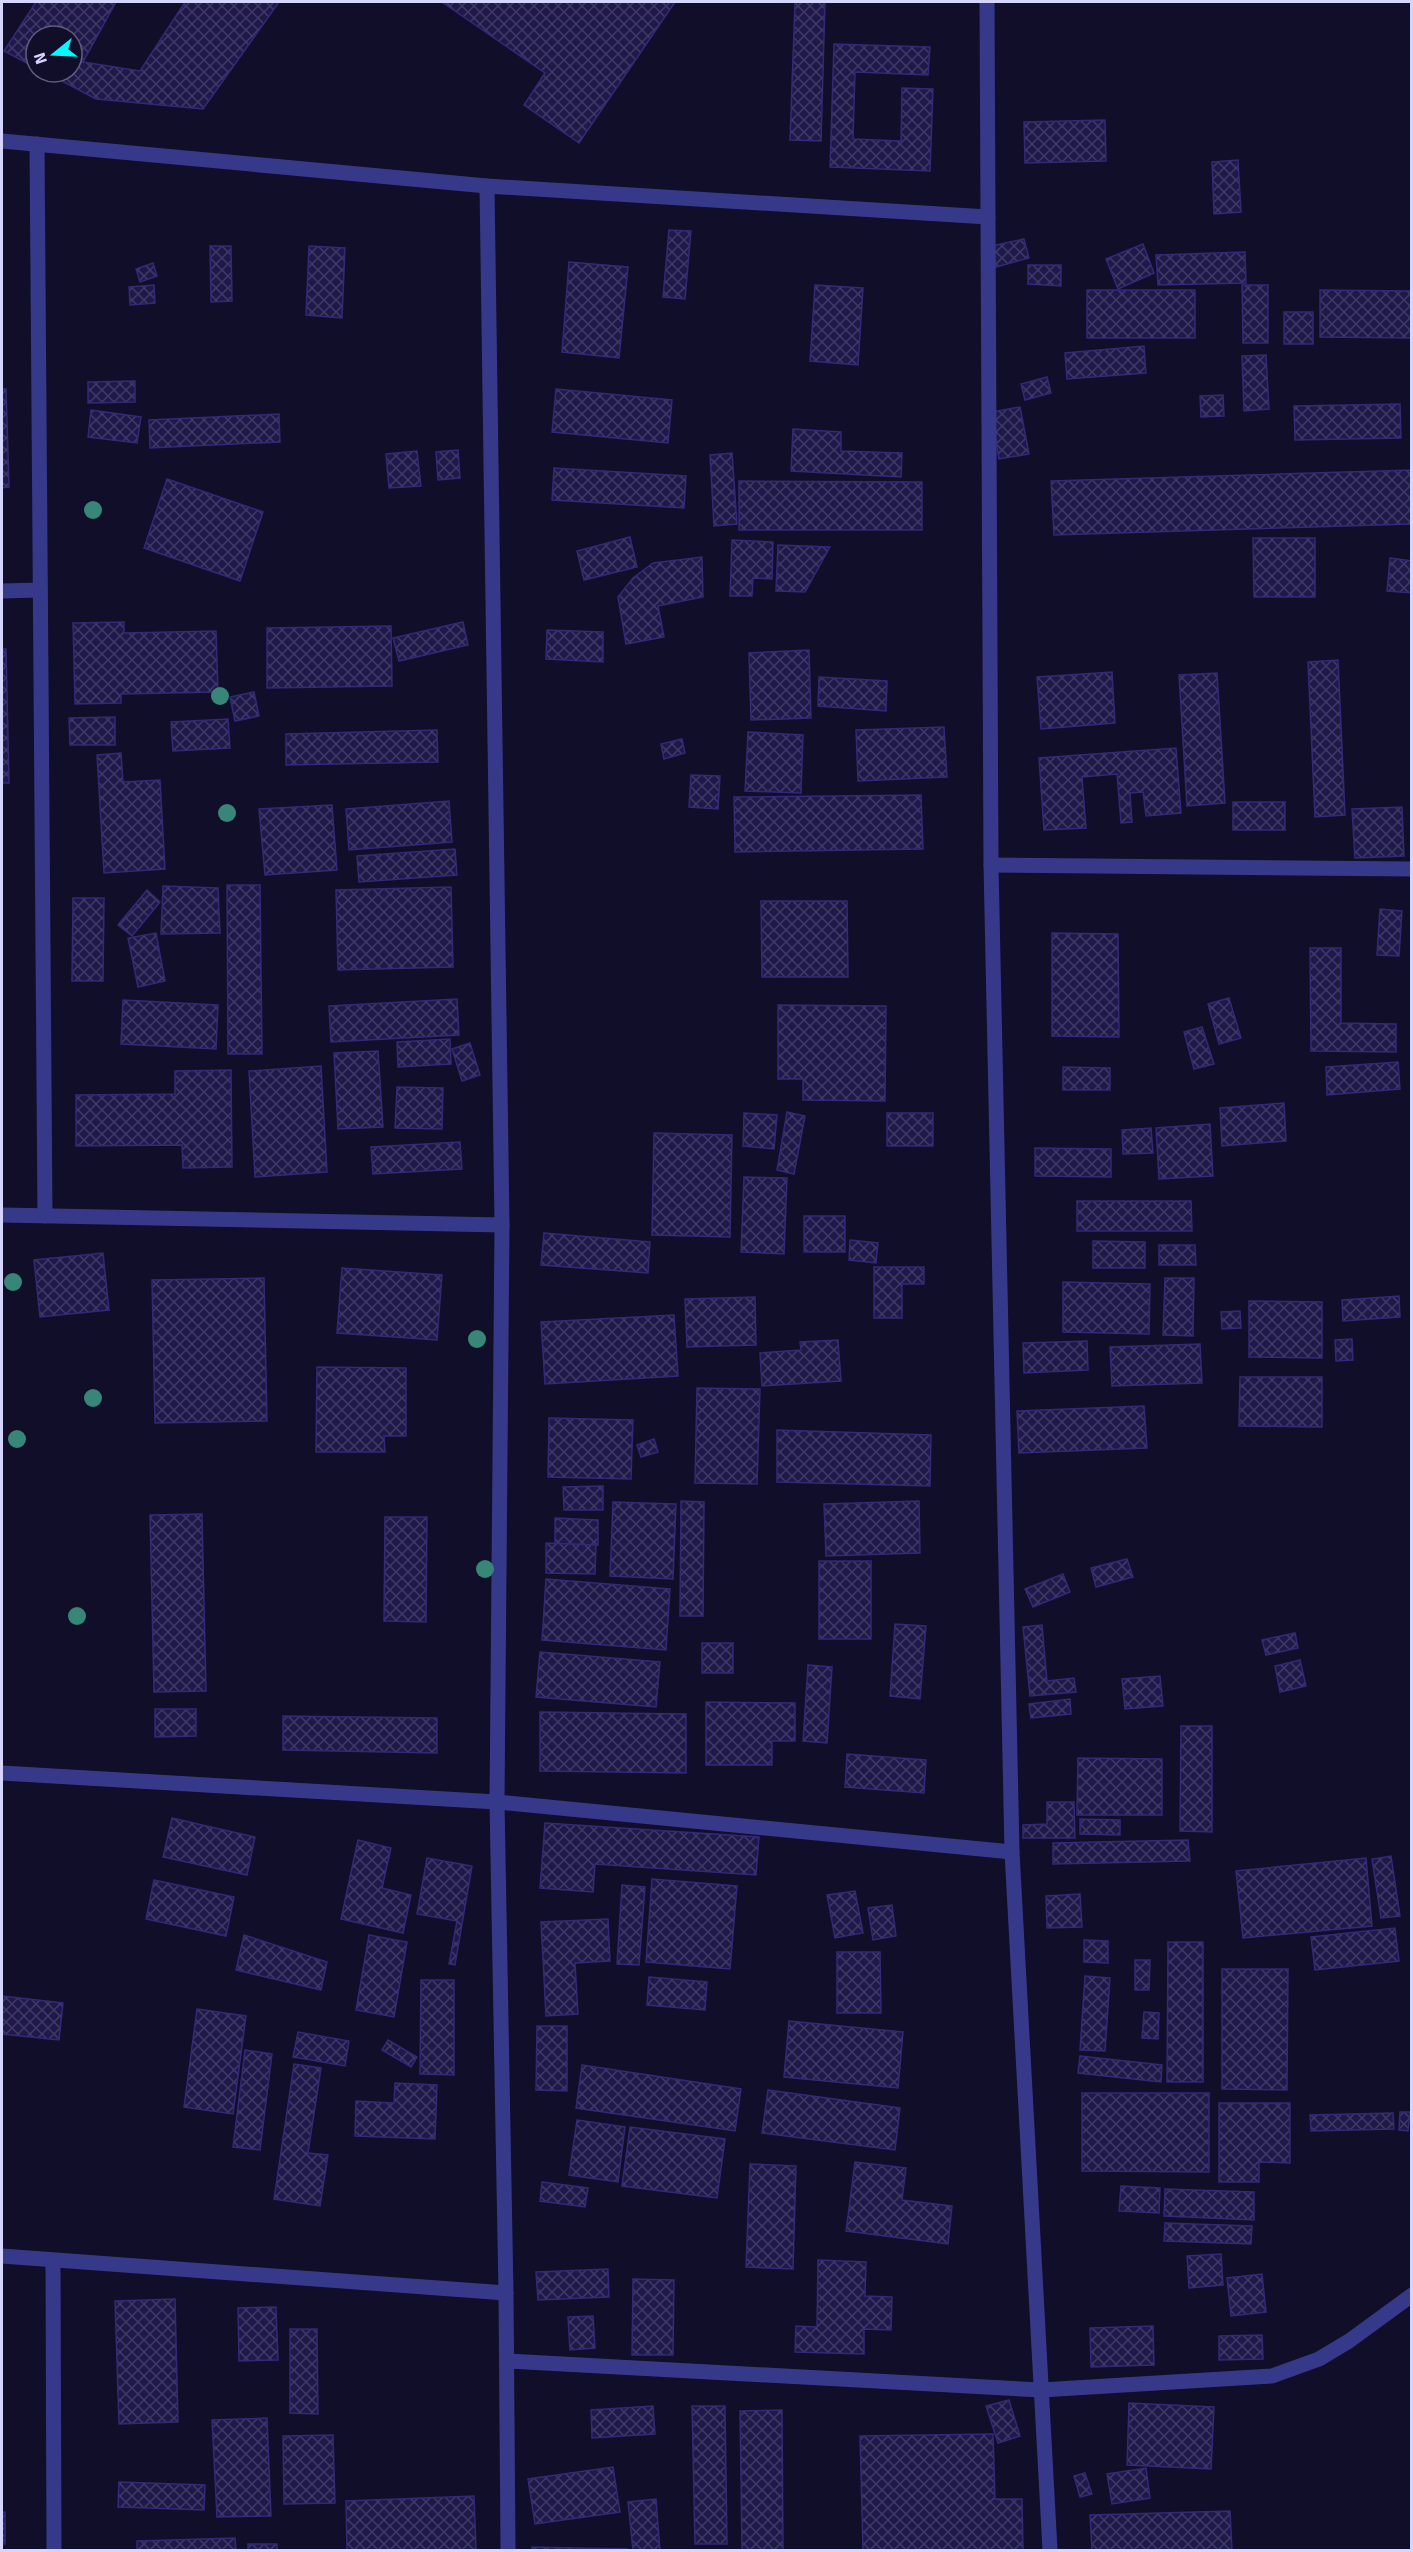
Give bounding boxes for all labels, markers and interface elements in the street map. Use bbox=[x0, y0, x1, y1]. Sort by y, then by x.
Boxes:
north arrow bbox=[24, 24, 84, 84]
text: N bbox=[29, 50, 52, 67]

